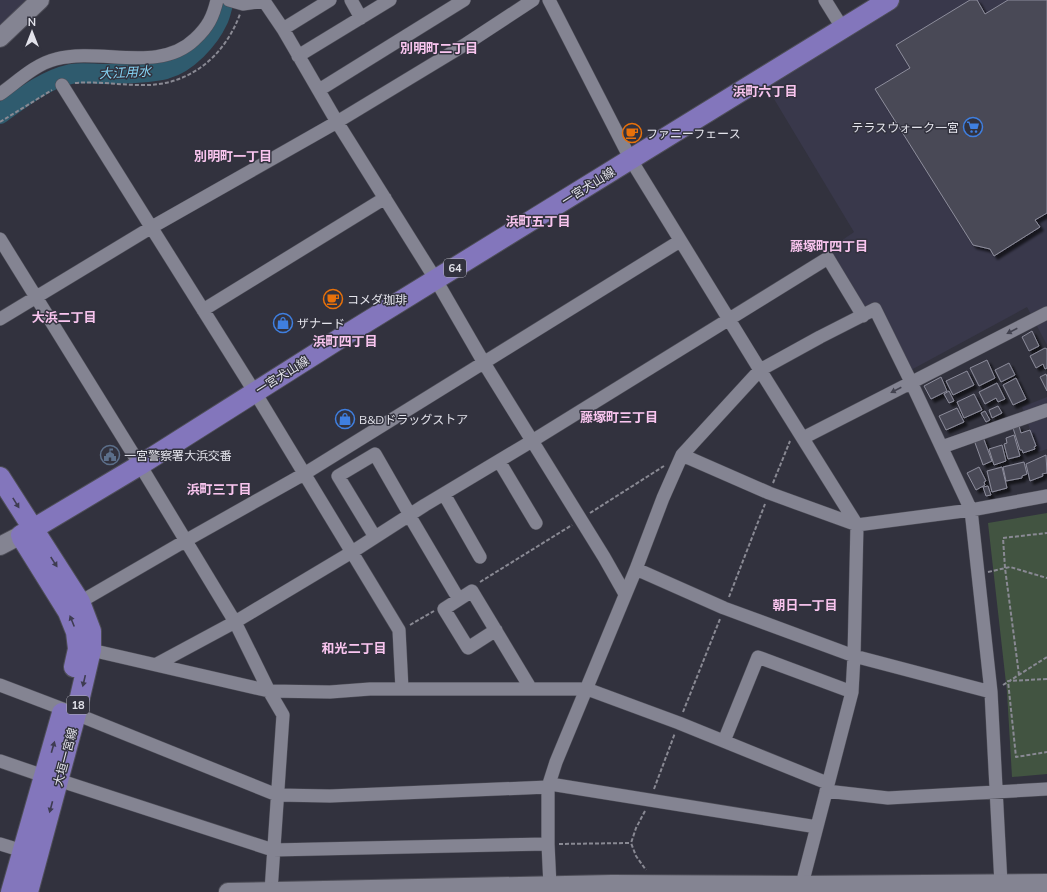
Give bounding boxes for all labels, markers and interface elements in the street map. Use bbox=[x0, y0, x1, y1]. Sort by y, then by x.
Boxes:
north arrow bbox=[12, 12, 52, 52]
text: N bbox=[28, 15, 36, 29]
district label: 別明町二丁目 bbox=[400, 40, 478, 56]
water label: 大江用水 bbox=[99, 63, 153, 81]
district label: 浜町六丁目 bbox=[732, 83, 798, 99]
supermarket icon: テラスウォーク一宮 bbox=[962, 116, 984, 138]
place label: テラスウォーク一宮 bbox=[851, 120, 959, 135]
cafe icon: ファニーフェース bbox=[621, 122, 643, 144]
place label: ファニーフェース bbox=[646, 126, 741, 141]
district label: 別明町一丁目 bbox=[194, 148, 272, 164]
street label: 一宮犬山線 bbox=[559, 164, 617, 208]
district label: 浜町五丁目 bbox=[505, 213, 571, 229]
district label: 藤塚町四丁目 bbox=[790, 238, 868, 254]
road number: 64 bbox=[444, 259, 466, 277]
cafe icon: コメダ珈琲 bbox=[322, 288, 344, 310]
place label: コメダ珈琲 bbox=[347, 292, 407, 307]
district label: 大浜二丁目 bbox=[31, 309, 97, 325]
shop icon: ザナード bbox=[272, 312, 294, 334]
place label: ザナード bbox=[297, 316, 345, 331]
one-way arrow bbox=[1006, 328, 1018, 334]
district label: 浜町四丁目 bbox=[312, 333, 378, 349]
street label: 一宮犬山線 bbox=[253, 353, 311, 397]
one-way arrow bbox=[891, 387, 902, 393]
shop icon: B&Dドラッグストア bbox=[334, 408, 356, 430]
district label: 藤塚町三丁目 bbox=[580, 409, 658, 425]
place label: B&Dドラッグストア bbox=[359, 412, 468, 427]
public building icon: 一宮警察署大浜交番 bbox=[99, 444, 121, 466]
place label: 一宮警察署大浜交番 bbox=[124, 448, 232, 463]
district label: 浜町三丁目 bbox=[186, 481, 252, 497]
one-way arrow bbox=[13, 497, 20, 509]
one-way arrow bbox=[50, 557, 58, 567]
district label: 朝日一丁目 bbox=[772, 597, 838, 613]
one-way arrow bbox=[68, 614, 74, 626]
district label: 和光二丁目 bbox=[321, 640, 387, 656]
one-way arrow bbox=[80, 675, 86, 687]
road number: 18 bbox=[67, 696, 89, 714]
street label: 大垣一宮線 bbox=[50, 726, 80, 788]
one-way arrow bbox=[50, 741, 56, 753]
one-way arrow bbox=[48, 801, 54, 813]

